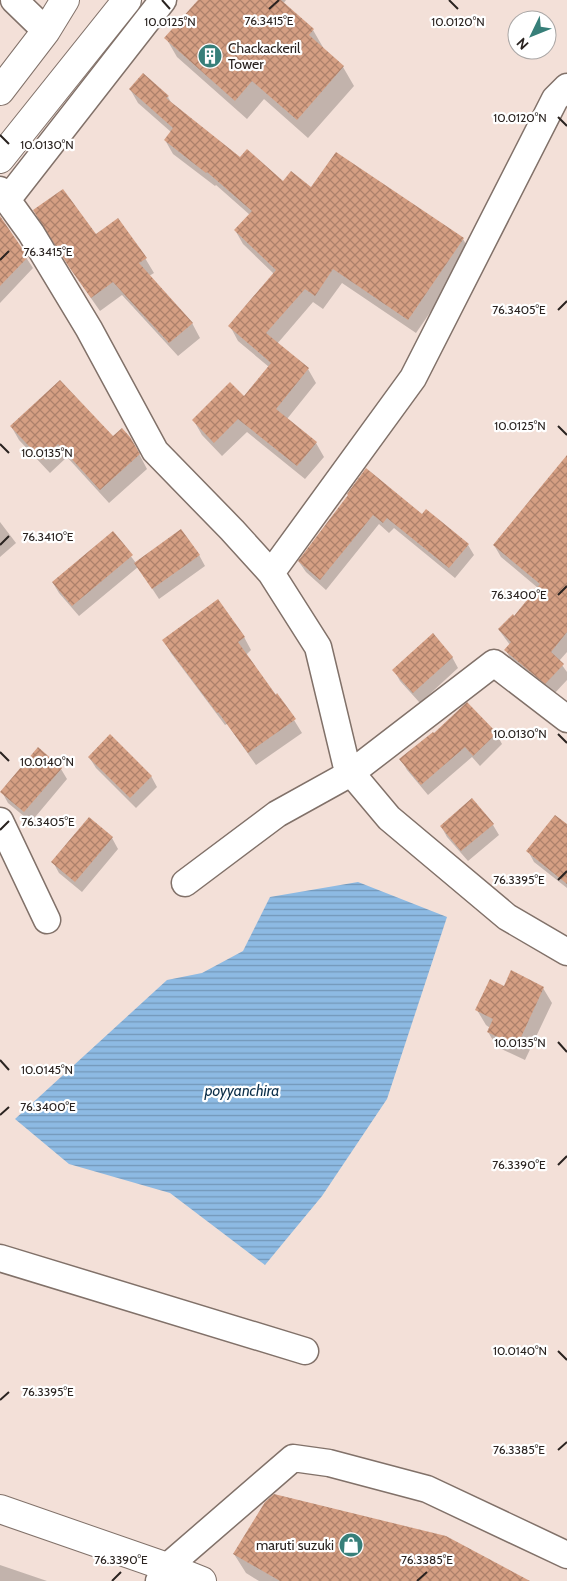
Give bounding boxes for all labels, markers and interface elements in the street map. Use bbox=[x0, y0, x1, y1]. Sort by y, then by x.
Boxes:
north arrow bbox=[507, 10, 557, 60]
text: 76.3415°E bbox=[244, 13, 294, 28]
text: 10.0125°N bbox=[144, 14, 196, 29]
text: 10.0120°N bbox=[431, 14, 485, 29]
text: N bbox=[513, 34, 532, 54]
place label: Chackackeril Tower bbox=[228, 39, 301, 73]
building icon: Chackackeril Tower bbox=[197, 43, 223, 69]
text: 10.0120°N bbox=[493, 110, 547, 125]
text: 10.0130°N bbox=[20, 137, 74, 152]
text: 76.3415°E bbox=[23, 244, 73, 259]
text: 76.3405°E bbox=[492, 302, 546, 317]
text: 10.0125°N bbox=[494, 418, 546, 433]
text: 10.0135°N bbox=[21, 445, 73, 460]
text: 76.3410°E bbox=[23, 529, 74, 544]
text: 76.3400°E bbox=[491, 587, 547, 602]
text: 10.0130°N bbox=[493, 726, 547, 741]
text: 10.0140°N bbox=[20, 754, 74, 769]
text: 76.3405°E bbox=[21, 814, 75, 829]
text: 76.3395°E bbox=[493, 872, 545, 887]
text: 10.0135°N bbox=[494, 1035, 546, 1050]
text: 10.0145°N bbox=[21, 1062, 73, 1077]
water label: poyyanchira bbox=[204, 1082, 279, 1100]
text: 76.3400°E bbox=[20, 1099, 76, 1114]
text: 76.3390°E bbox=[492, 1157, 546, 1172]
text: 10.0140°N bbox=[493, 1343, 547, 1358]
text: 76.3395°E bbox=[22, 1384, 74, 1399]
text: 76.3385°E bbox=[493, 1442, 545, 1457]
shop icon: maruti suzuki bbox=[338, 1532, 364, 1558]
place label: maruti suzuki bbox=[256, 1536, 334, 1554]
text: 76.3390°E bbox=[94, 1552, 148, 1567]
text: 76.3385°E bbox=[401, 1552, 453, 1567]

